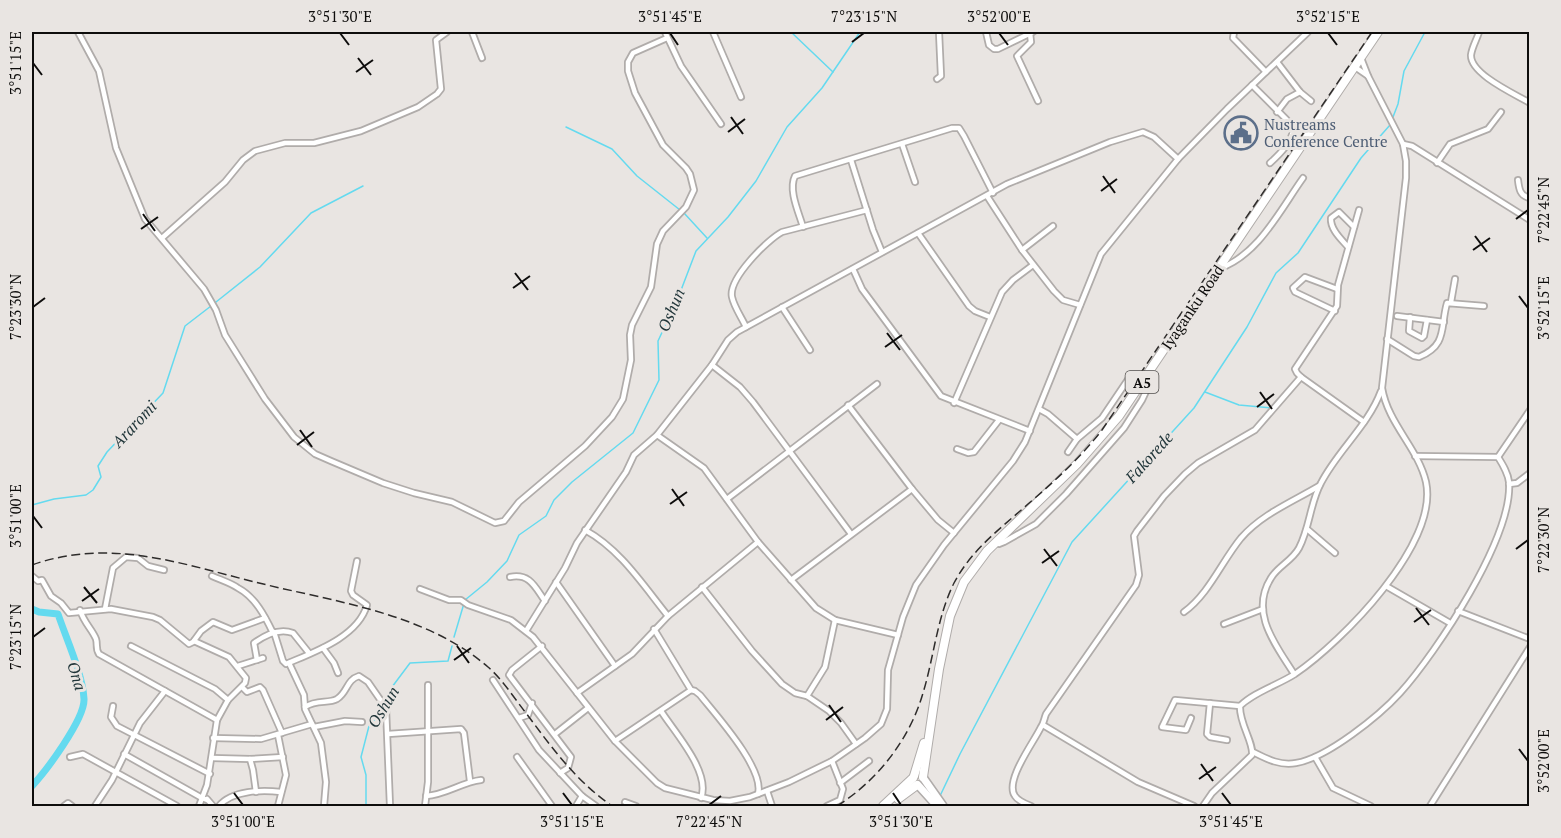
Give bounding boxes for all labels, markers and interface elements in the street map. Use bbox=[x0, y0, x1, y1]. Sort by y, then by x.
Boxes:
text: 3°51'30"E bbox=[308, 6, 372, 26]
text: 3°51'45"E bbox=[638, 6, 702, 26]
text: 7°23'15"N bbox=[831, 6, 897, 26]
text: 3°52'00"E bbox=[967, 6, 1031, 26]
text: 3°52'15"E bbox=[1296, 6, 1360, 26]
text: 3°51'15"E bbox=[5, 31, 25, 95]
place label: Nustreams Conference Centre bbox=[1264, 114, 1388, 151]
public building icon: Nustreams Conference Centre bbox=[1223, 115, 1259, 151]
text: 7°22'45"N bbox=[1533, 177, 1553, 243]
street label: Iyaganku Road bbox=[1156, 261, 1228, 353]
text: 7°23'30"N bbox=[5, 274, 25, 340]
text: 3°52'15"E bbox=[1533, 276, 1553, 340]
water label: Oshun bbox=[652, 285, 690, 335]
road number: A5 bbox=[1126, 371, 1158, 393]
water label: Araromi bbox=[106, 395, 162, 453]
water label: Fakorede bbox=[1119, 427, 1178, 488]
text: 3°51'00"E bbox=[5, 484, 25, 548]
text: 7°22'30"N bbox=[1533, 507, 1553, 573]
text: 7°23'15"N bbox=[5, 604, 25, 670]
water label: Ona bbox=[62, 659, 92, 693]
water label: Oshun bbox=[362, 682, 404, 732]
text: 3°52'00"E bbox=[1533, 729, 1553, 793]
text: 3°51'00"E bbox=[211, 811, 275, 831]
text: 3°51'15"E bbox=[540, 811, 604, 831]
text: 7°22'45"N bbox=[676, 811, 742, 831]
text: 3°51'30"E bbox=[869, 811, 933, 831]
text: 3°51'45"E bbox=[1199, 811, 1263, 831]

